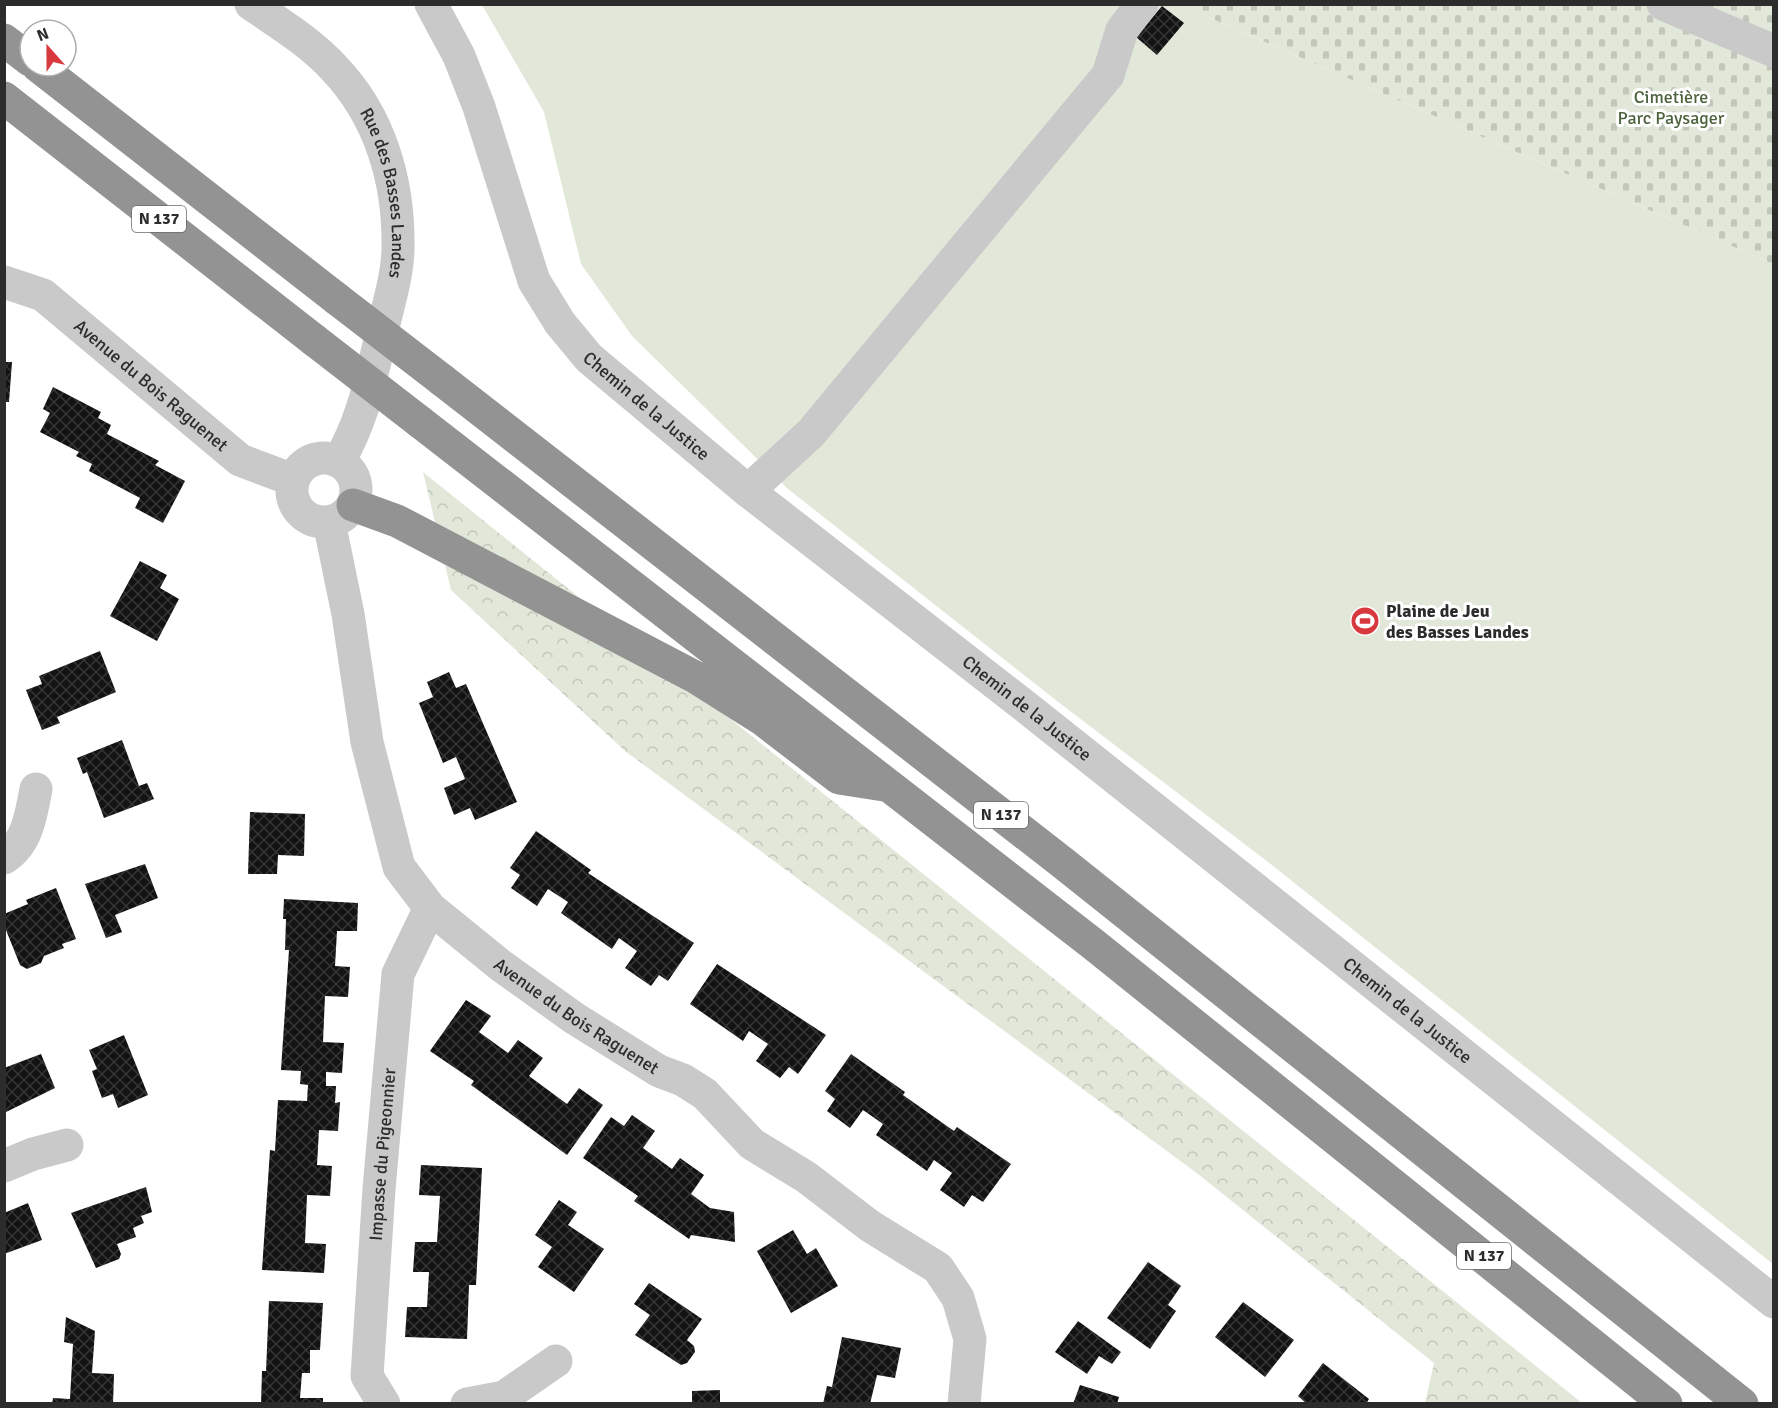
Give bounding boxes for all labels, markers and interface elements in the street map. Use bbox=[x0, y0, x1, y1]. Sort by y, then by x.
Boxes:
north arrow bbox=[18, 18, 78, 78]
text: N bbox=[34, 24, 52, 46]
park label: Cimetière Parc Paysager bbox=[1618, 86, 1725, 129]
street label: Rue des Basses Landes bbox=[355, 104, 409, 280]
road number: N 137 bbox=[132, 206, 186, 232]
street label: Avenue du Bois Raguenet bbox=[70, 315, 232, 456]
street label: Chemin de la Justice bbox=[579, 347, 714, 465]
place label: Plaine de Jeu des Basses Landes bbox=[1386, 600, 1529, 643]
sports icon: Plaine de Jeu des Basses Landes bbox=[1349, 605, 1381, 637]
street label: Chemin de la Justice bbox=[958, 651, 1096, 766]
road number: N 137 bbox=[974, 802, 1028, 828]
street label: Avenue du Bois Raguenet bbox=[490, 953, 663, 1079]
street label: Chemin de la Justice bbox=[1339, 953, 1476, 1068]
street label: Impasse du Pigeonnier bbox=[365, 1066, 401, 1242]
road number: N 137 bbox=[1457, 1243, 1511, 1269]

